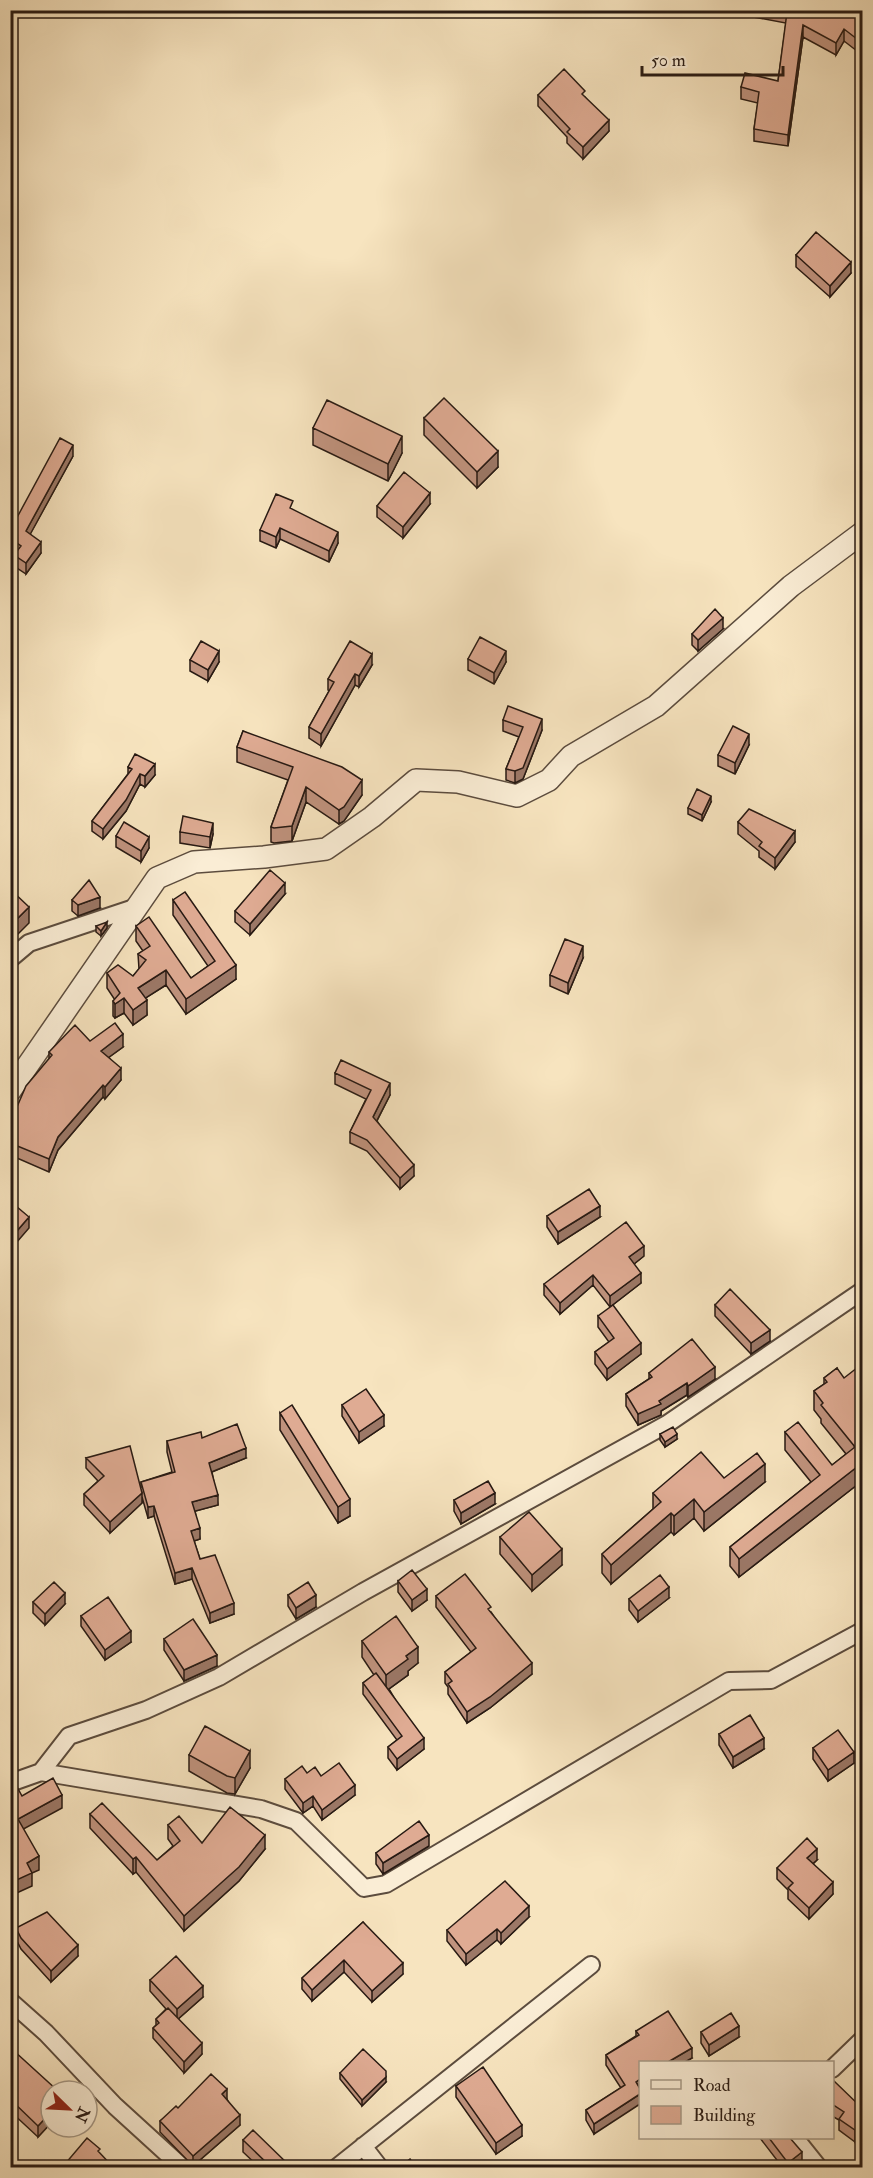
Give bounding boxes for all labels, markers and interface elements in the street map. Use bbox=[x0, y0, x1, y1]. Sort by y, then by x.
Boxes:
scale bar bbox=[642, 39, 783, 77]
text: 50 m bbox=[651, 49, 686, 72]
legend bbox=[639, 2061, 834, 2139]
text: Road bbox=[693, 2074, 731, 2097]
north arrow bbox=[39, 2079, 99, 2139]
text: N bbox=[69, 2103, 94, 2126]
text: Building bbox=[693, 2104, 756, 2127]

